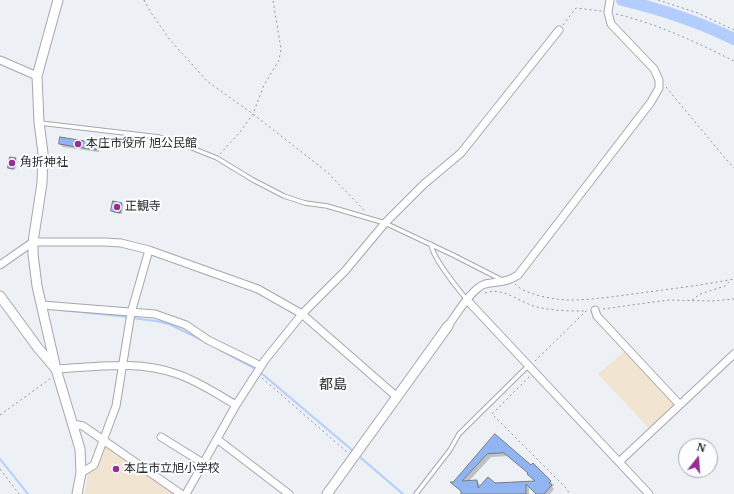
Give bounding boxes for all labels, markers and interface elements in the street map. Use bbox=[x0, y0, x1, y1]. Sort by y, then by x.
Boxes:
place label: 本庄市役所 旭公民館 bbox=[86, 137, 197, 151]
marker: 本庄市役所 旭公民館 bbox=[73, 139, 83, 149]
place label: 角折神社 bbox=[20, 156, 68, 170]
marker: 角折神社 bbox=[7, 158, 17, 168]
place label: 正観寺 bbox=[125, 200, 161, 214]
marker: 正観寺 bbox=[112, 202, 122, 212]
district label: 都島 bbox=[319, 377, 347, 393]
north arrow bbox=[678, 438, 718, 478]
text: N bbox=[695, 439, 708, 455]
place label: 本庄市立旭小学校 bbox=[124, 462, 220, 476]
marker: 本庄市立旭小学校 bbox=[111, 464, 121, 474]

